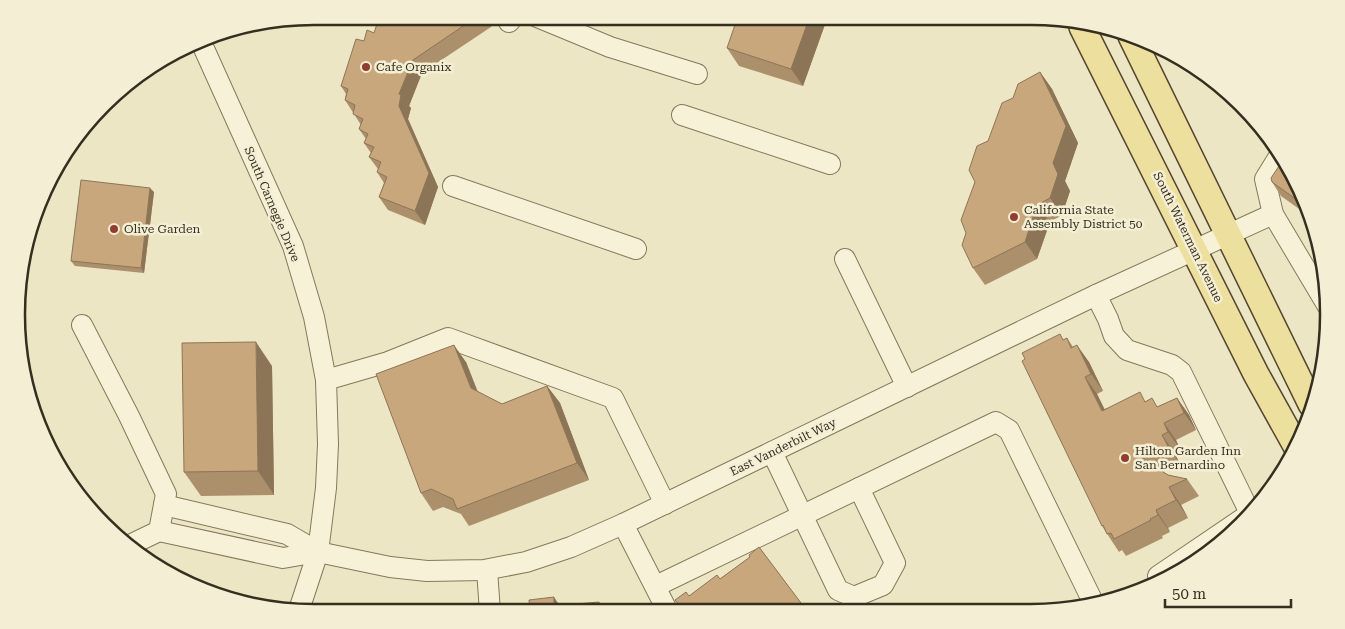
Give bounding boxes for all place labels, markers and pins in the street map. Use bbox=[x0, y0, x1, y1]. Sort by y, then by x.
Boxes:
place label: Cafe Organix bbox=[376, 60, 451, 74]
marker: Cafe Organix bbox=[360, 61, 372, 73]
place label: California State Assembly District 50 bbox=[1024, 203, 1143, 231]
marker: California State Assembly District 50 bbox=[1008, 211, 1020, 223]
place label: Olive Garden bbox=[124, 222, 201, 236]
marker: Olive Garden bbox=[108, 223, 120, 235]
place label: Hilton Garden Inn San Bernardino bbox=[1135, 444, 1241, 472]
marker: Hilton Garden Inn San Bernardino bbox=[1119, 452, 1131, 464]

